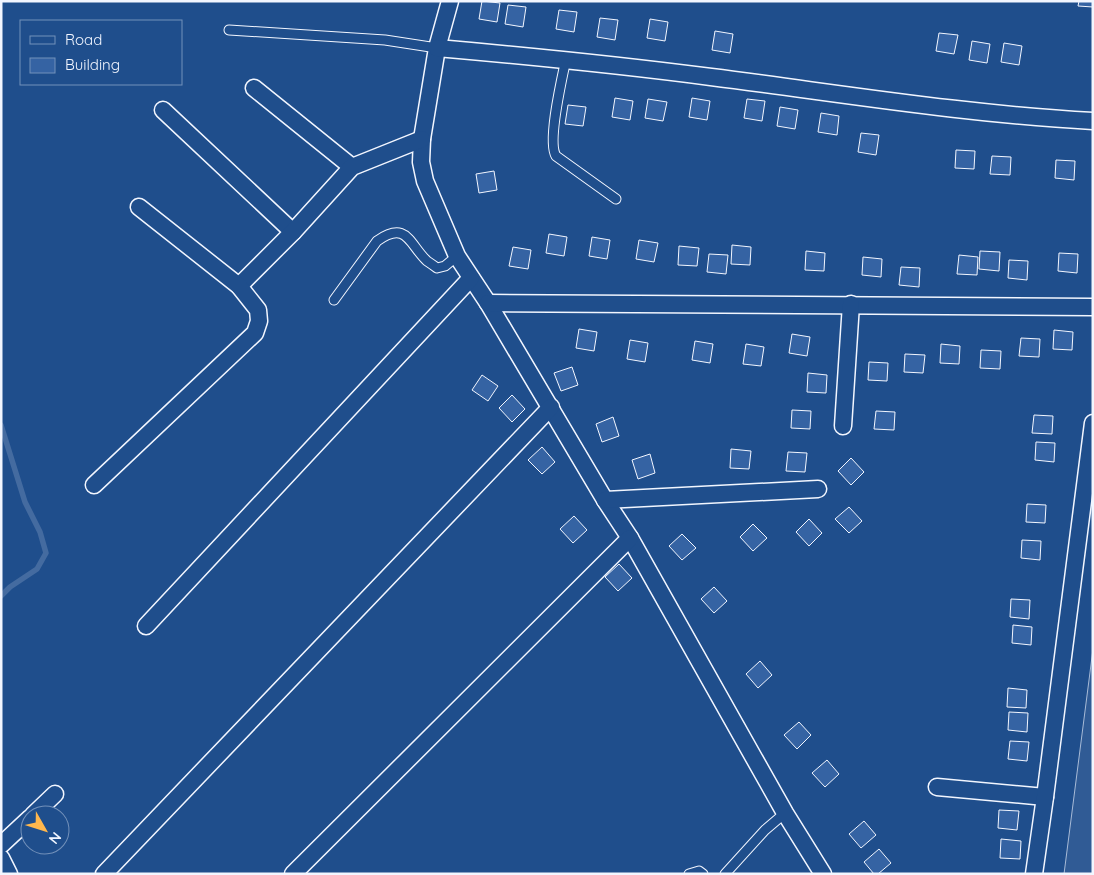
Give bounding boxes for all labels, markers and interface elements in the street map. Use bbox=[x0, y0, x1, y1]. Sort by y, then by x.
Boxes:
legend bbox=[20, 20, 182, 85]
text: Road bbox=[65, 30, 102, 49]
text: Building bbox=[65, 55, 120, 74]
north arrow bbox=[20, 805, 70, 855]
text: N bbox=[45, 829, 65, 848]

